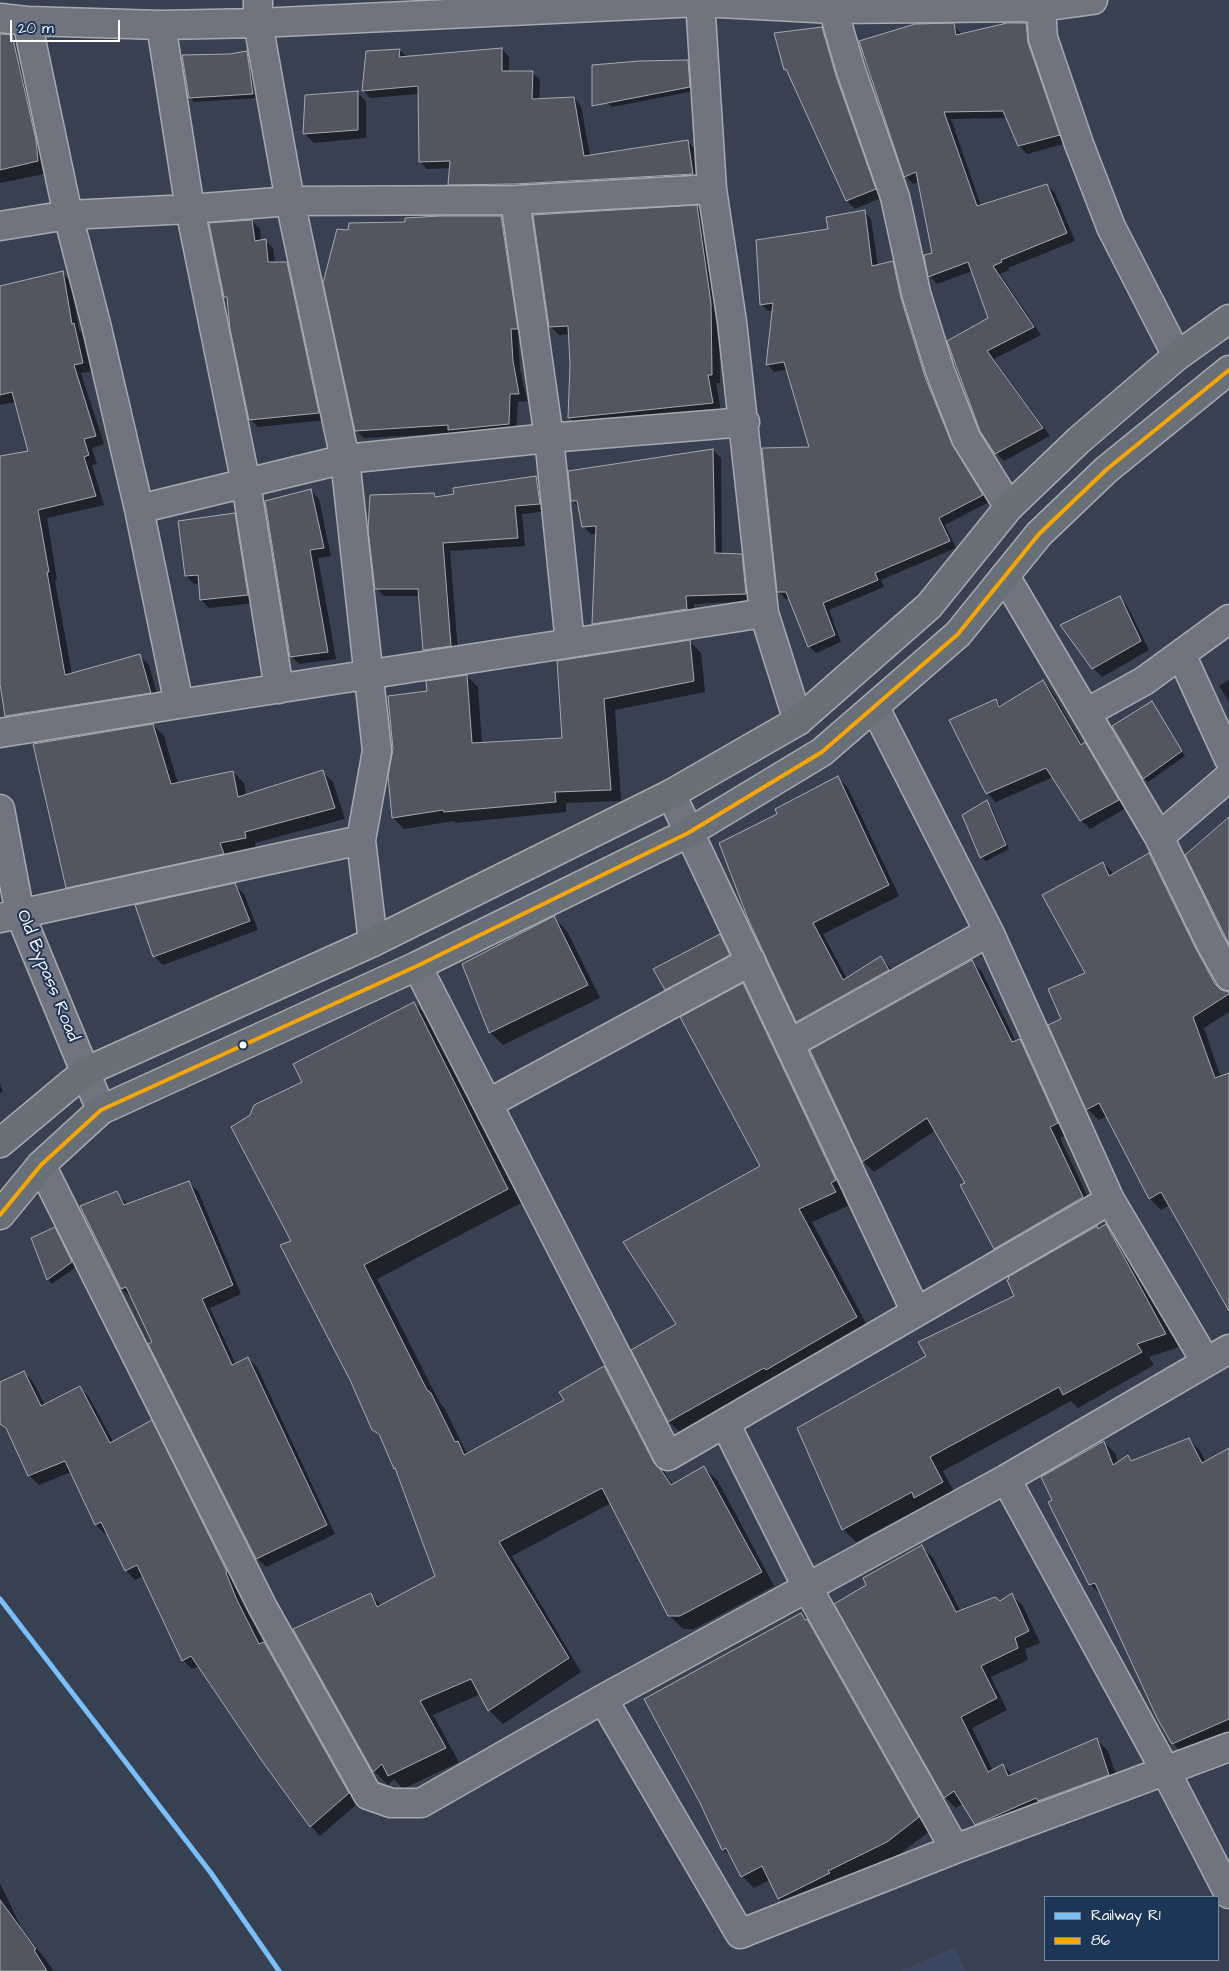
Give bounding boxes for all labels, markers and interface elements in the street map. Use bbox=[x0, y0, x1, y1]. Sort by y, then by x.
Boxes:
scale bar bbox=[12, 10, 122, 42]
text: 20 m bbox=[18, 18, 54, 39]
street label: Old Bypass Road bbox=[11, 907, 83, 1045]
unlabelled marker bbox=[238, 1040, 248, 1050]
legend bbox=[1044, 1896, 1219, 1961]
text: Railway R1 bbox=[1091, 1905, 1161, 1926]
text: 86 bbox=[1091, 1930, 1110, 1951]

